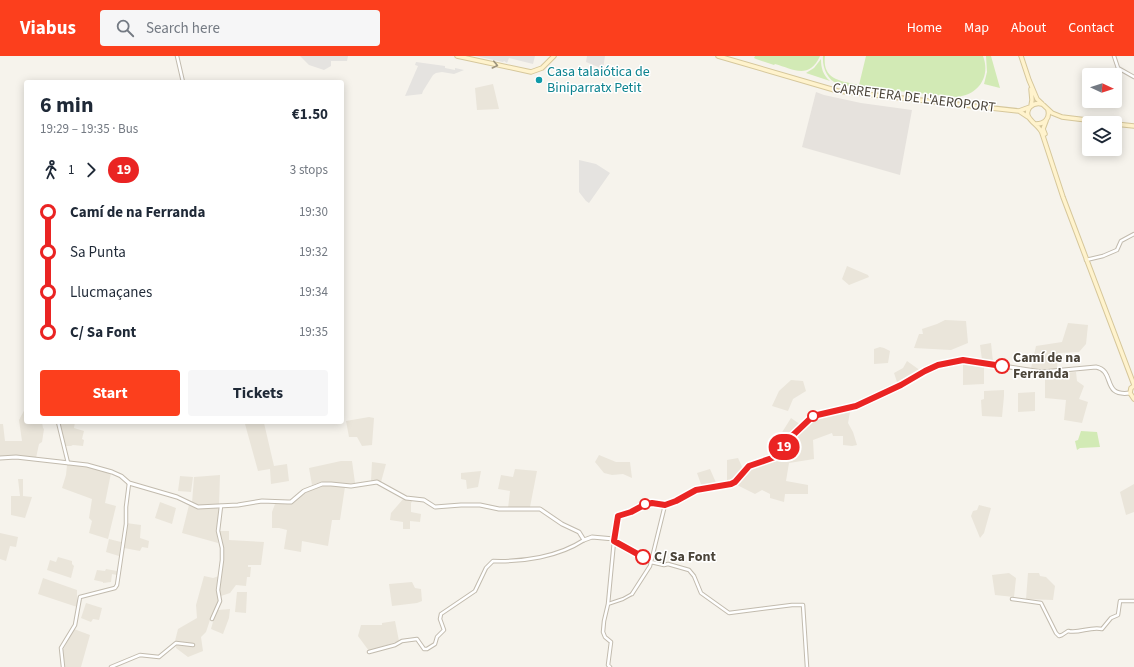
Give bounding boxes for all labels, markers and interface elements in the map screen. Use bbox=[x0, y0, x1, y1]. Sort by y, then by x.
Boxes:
search box bbox=[100, 10, 380, 46]
text: Viabus bbox=[20, 15, 76, 42]
icon: search bbox=[114, 17, 136, 39]
text: Search here bbox=[146, 18, 220, 39]
text: Home bbox=[907, 18, 942, 38]
text: Map bbox=[964, 18, 989, 38]
text: About bbox=[1011, 18, 1046, 38]
text: Contact bbox=[1068, 18, 1114, 38]
one-way arrow bbox=[492, 60, 498, 68]
place label: Casa talaiótica de Biniparratx Petit bbox=[547, 62, 650, 98]
north arrow bbox=[1082, 68, 1122, 108]
map controls bbox=[1082, 68, 1122, 156]
marker: Casa talaiótica de Biniparratx Petit bbox=[534, 75, 544, 85]
street label: CARRETERA DE L'AEROPORT bbox=[831, 78, 997, 118]
text: 6 min bbox=[40, 89, 94, 121]
text: €1.50 bbox=[292, 104, 328, 125]
button: layers bbox=[1082, 116, 1122, 156]
text: 19:29 – 19:35 · Bus bbox=[40, 120, 138, 138]
icon: walk bbox=[40, 159, 62, 181]
icon: forward bbox=[80, 159, 102, 181]
text: 19 bbox=[116, 160, 131, 180]
text: 1 bbox=[68, 161, 74, 179]
text: 3 stops bbox=[290, 161, 328, 179]
text: Camí de na Ferranda bbox=[70, 202, 205, 223]
text: 19:30 bbox=[299, 203, 328, 221]
text: Sa Punta bbox=[70, 242, 126, 263]
text: 19:32 bbox=[299, 243, 328, 261]
text: Llucmaçanes bbox=[70, 282, 152, 303]
text: 19:34 bbox=[299, 283, 328, 301]
text: C/ Sa Font bbox=[70, 322, 136, 343]
text: 19:35 bbox=[299, 323, 328, 341]
place label: Camí de na Ferranda bbox=[1013, 348, 1081, 384]
marker: Camí de na Ferranda bbox=[994, 358, 1010, 374]
button: Start bbox=[40, 370, 180, 416]
button: Tickets bbox=[188, 370, 328, 416]
unlabelled marker bbox=[807, 410, 819, 422]
line badge: 19 bbox=[766, 434, 802, 460]
text: 19 bbox=[777, 437, 791, 457]
unlabelled marker bbox=[639, 498, 651, 510]
place label: C/ Sa Font bbox=[654, 547, 717, 567]
marker: C/ Sa Font bbox=[635, 549, 651, 565]

